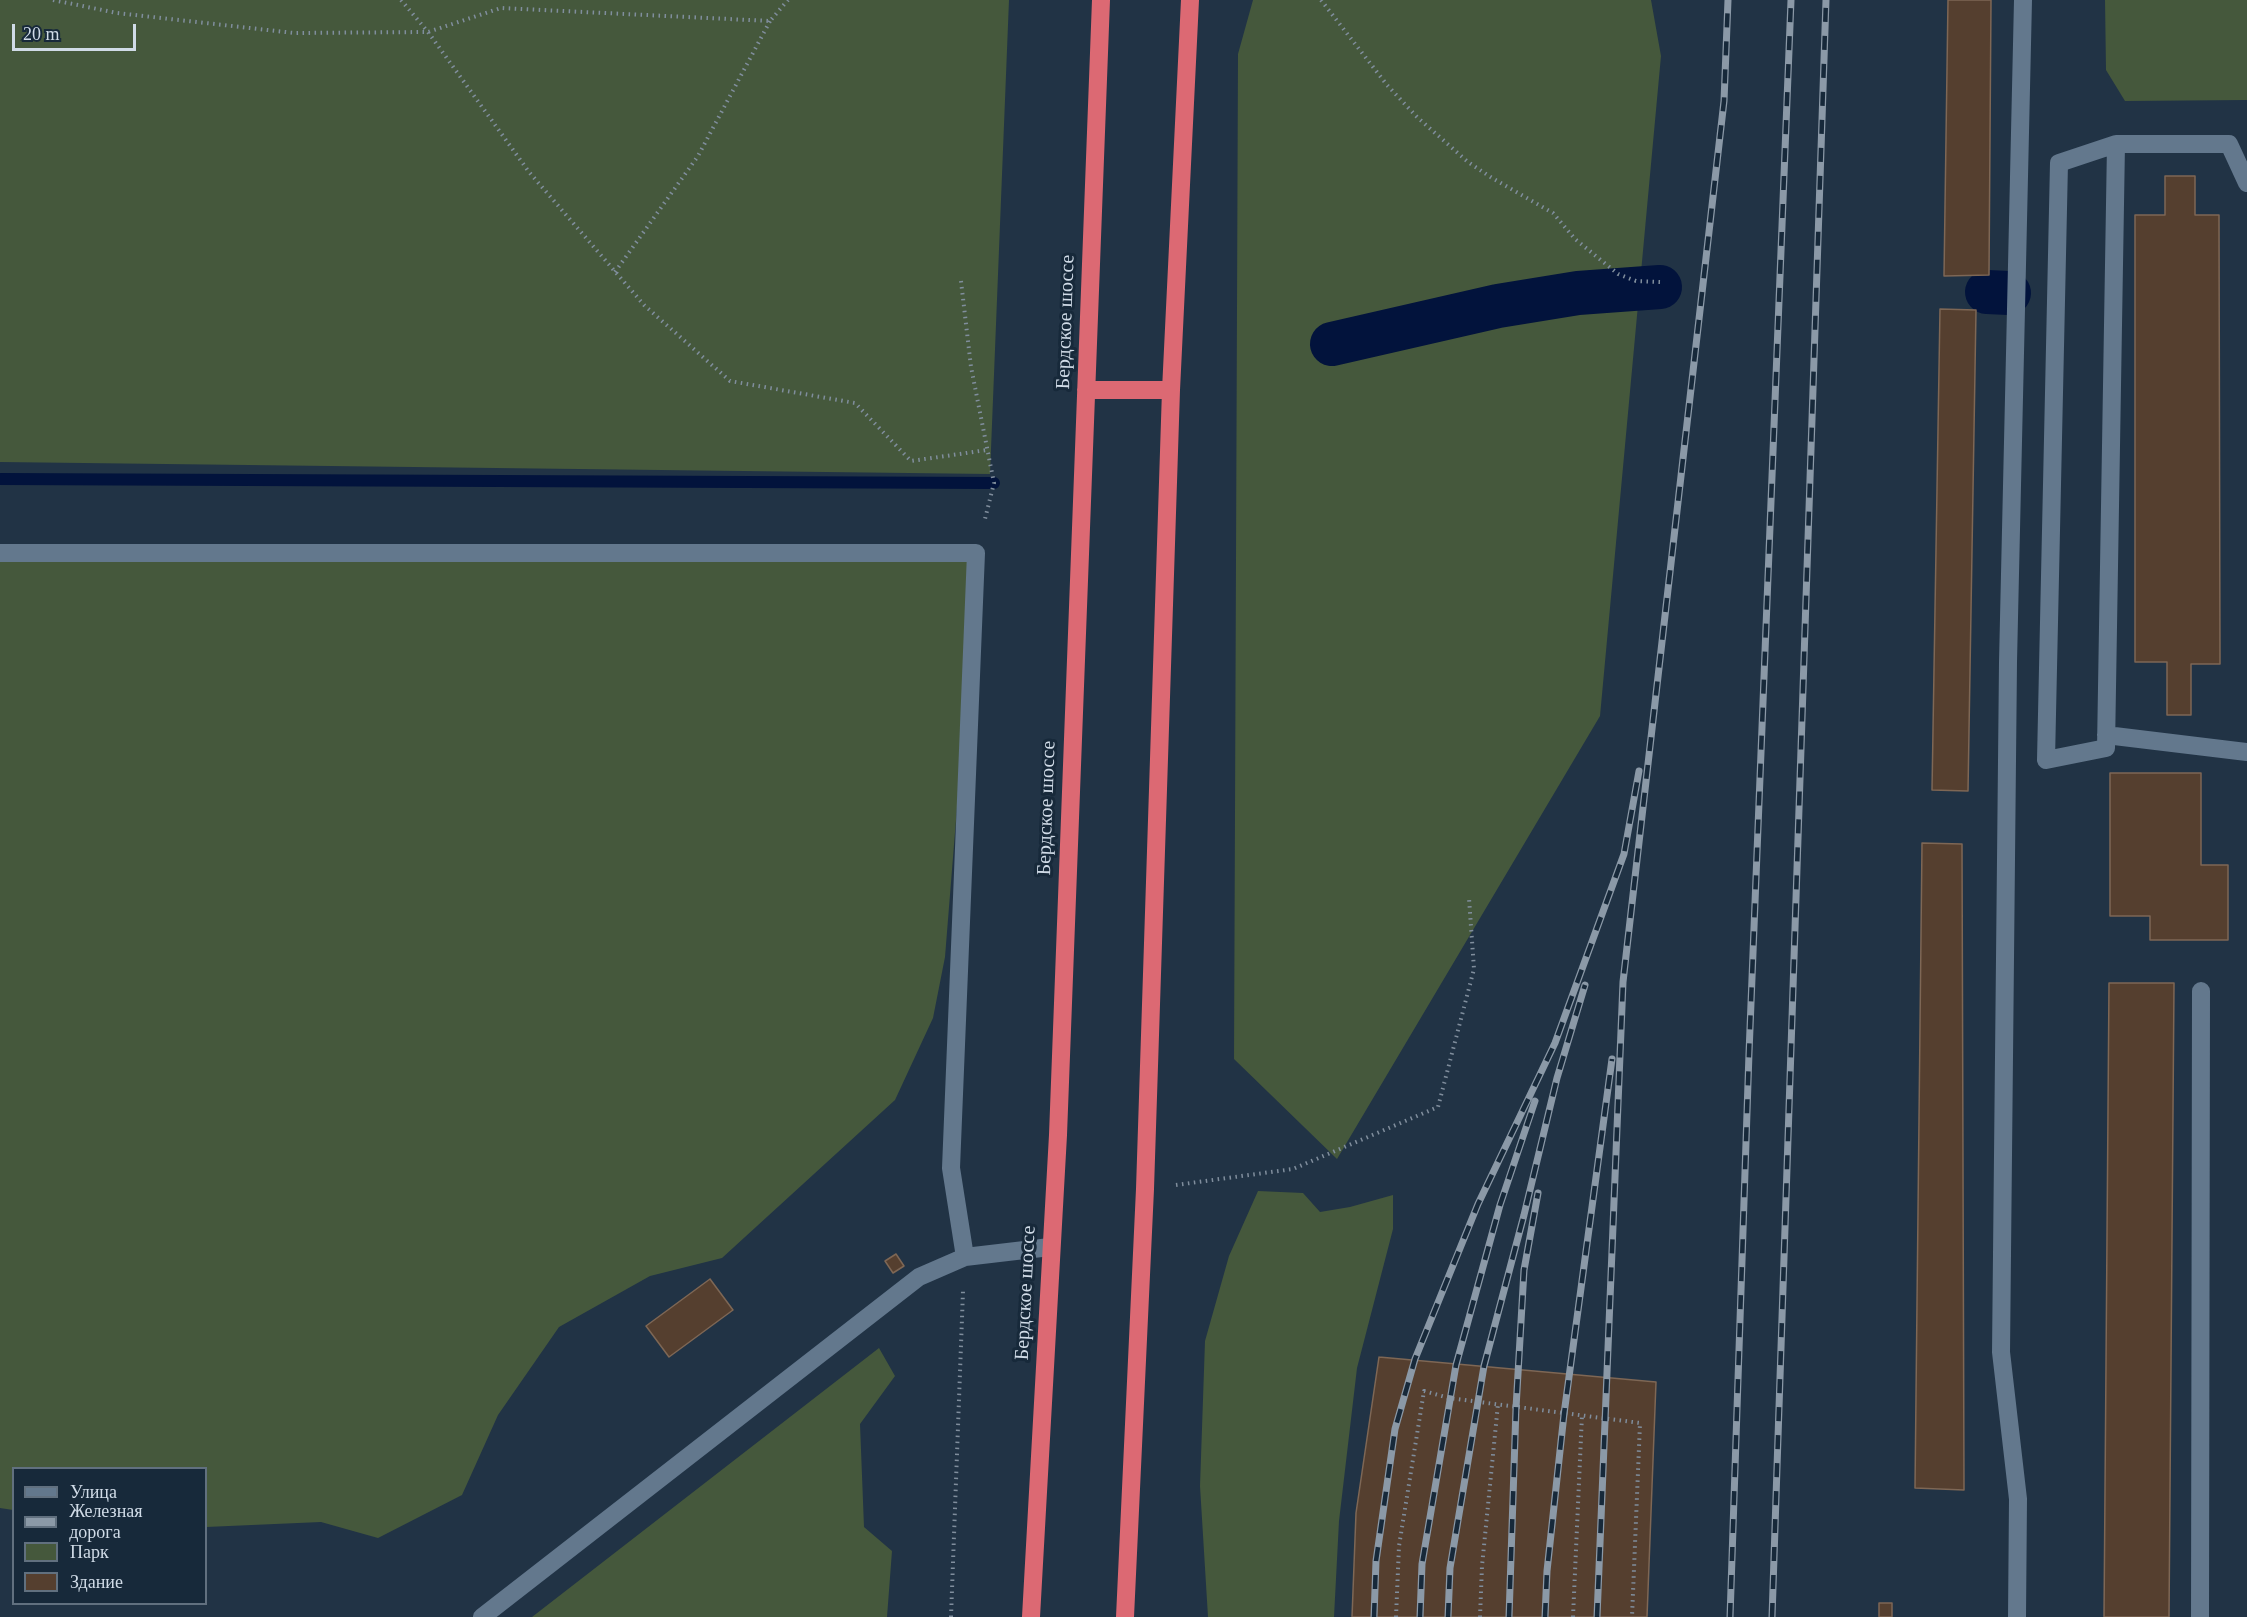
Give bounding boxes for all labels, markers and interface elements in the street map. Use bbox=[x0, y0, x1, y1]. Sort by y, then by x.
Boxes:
scale bar bbox=[15, 12, 140, 50]
text: 20 m bbox=[23, 24, 60, 44]
street label: Бердское шоссе bbox=[1052, 254, 1080, 390]
street label: Бердское шоссе bbox=[1033, 740, 1061, 876]
street label: Бердское шоссе bbox=[1010, 1225, 1042, 1361]
legend bbox=[12, 1467, 207, 1605]
text: Улица bbox=[70, 1482, 117, 1502]
text: Железная дорога bbox=[69, 1501, 143, 1542]
text: Парк bbox=[70, 1542, 109, 1562]
text: Здание bbox=[70, 1572, 123, 1592]

